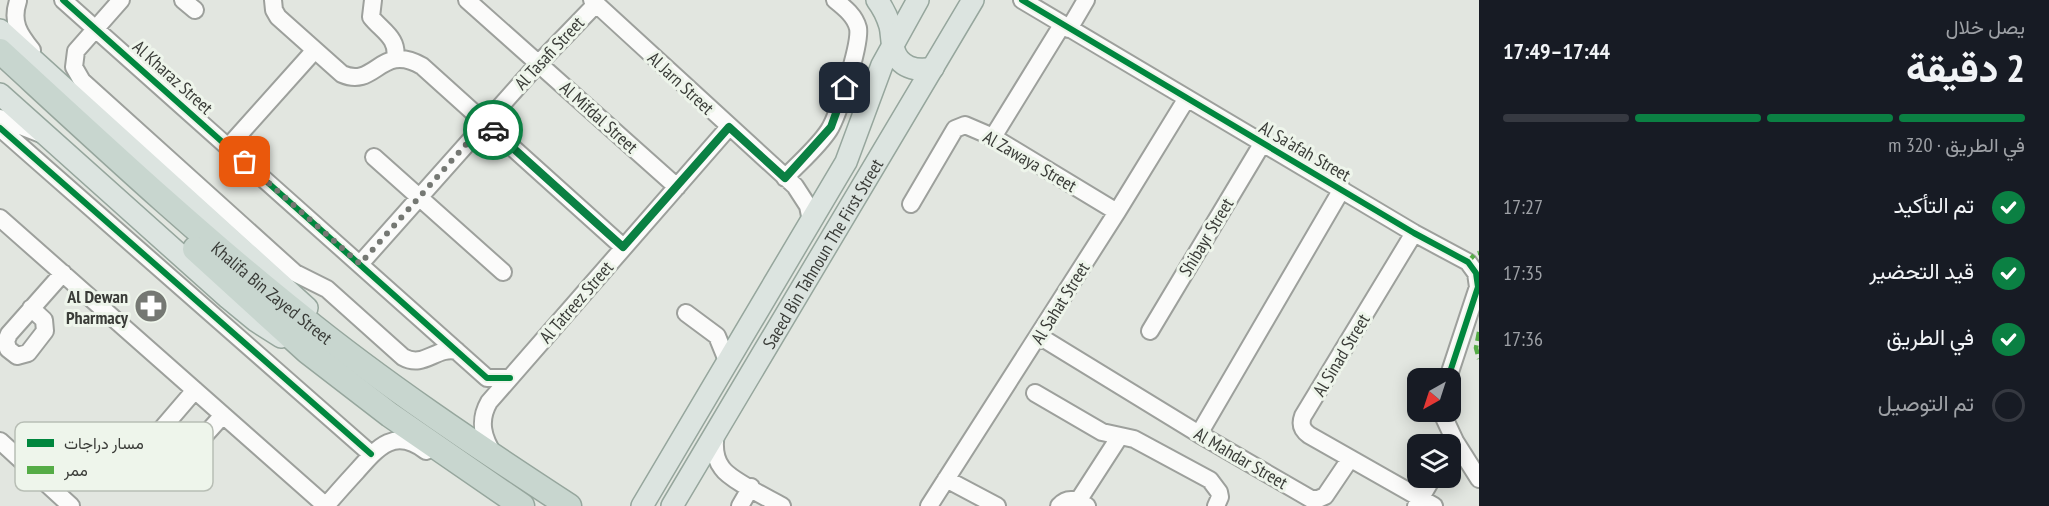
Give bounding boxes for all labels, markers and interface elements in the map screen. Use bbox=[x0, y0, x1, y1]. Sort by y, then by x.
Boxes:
street label: Al Tasafi Street bbox=[509, 11, 589, 94]
text: يصل خلال bbox=[1946, 14, 2025, 40]
street label: Al Kharaz Street bbox=[128, 35, 218, 119]
text: 17:44–17:49 bbox=[1503, 37, 1610, 65]
text: 2 دقيقة bbox=[1906, 42, 2025, 93]
street label: Al Jarn Street bbox=[643, 47, 719, 119]
pin bbox=[819, 62, 870, 113]
icon: home bbox=[828, 71, 861, 104]
street label: Al Mifdal Street bbox=[555, 76, 643, 158]
courier bbox=[463, 100, 523, 160]
icon: car bbox=[477, 114, 510, 147]
street label: Al Sa'afah Street bbox=[1255, 116, 1355, 186]
street label: Al Zawaya Street bbox=[979, 125, 1081, 197]
text: في الطريق · 320 m bbox=[1888, 132, 2025, 158]
pin bbox=[219, 136, 270, 187]
icon: bag bbox=[228, 145, 261, 178]
street label: Saeed Bin Tahnoun The First Street bbox=[757, 154, 888, 352]
text: تم التأكيد bbox=[1894, 191, 1974, 219]
icon: check bbox=[1992, 191, 2025, 224]
street label: Shibayr Street bbox=[1174, 194, 1238, 280]
text: 17:27 bbox=[1503, 194, 1543, 220]
street label: Khalifa Bin Zayed Street bbox=[207, 236, 337, 349]
street label: Al Tatreez Street bbox=[534, 256, 618, 348]
text: قيد التحضير bbox=[1869, 257, 1974, 285]
icon: check bbox=[1992, 257, 2025, 290]
street label: Al Sahat Street bbox=[1026, 258, 1094, 348]
text: 17:35 bbox=[1503, 260, 1543, 286]
place label: Al Dewan Pharmacy bbox=[66, 285, 129, 329]
pharmacy icon: Al Dewan Pharmacy bbox=[133, 288, 169, 324]
street label: Al Sinad Street bbox=[1307, 310, 1375, 400]
text: في الطريق bbox=[1886, 323, 1974, 351]
icon: check bbox=[1992, 323, 2025, 356]
text: 17:36 bbox=[1503, 326, 1543, 352]
north arrow bbox=[1407, 368, 1461, 422]
map controls bbox=[1407, 368, 1461, 488]
text: تم التوصيل bbox=[1878, 389, 1974, 417]
legend bbox=[15, 422, 213, 491]
street label: Al Mahdar Street bbox=[1190, 422, 1292, 494]
text: مسار دراجات bbox=[64, 433, 144, 454]
button: layers bbox=[1407, 434, 1461, 488]
text: ممر bbox=[63, 460, 88, 481]

